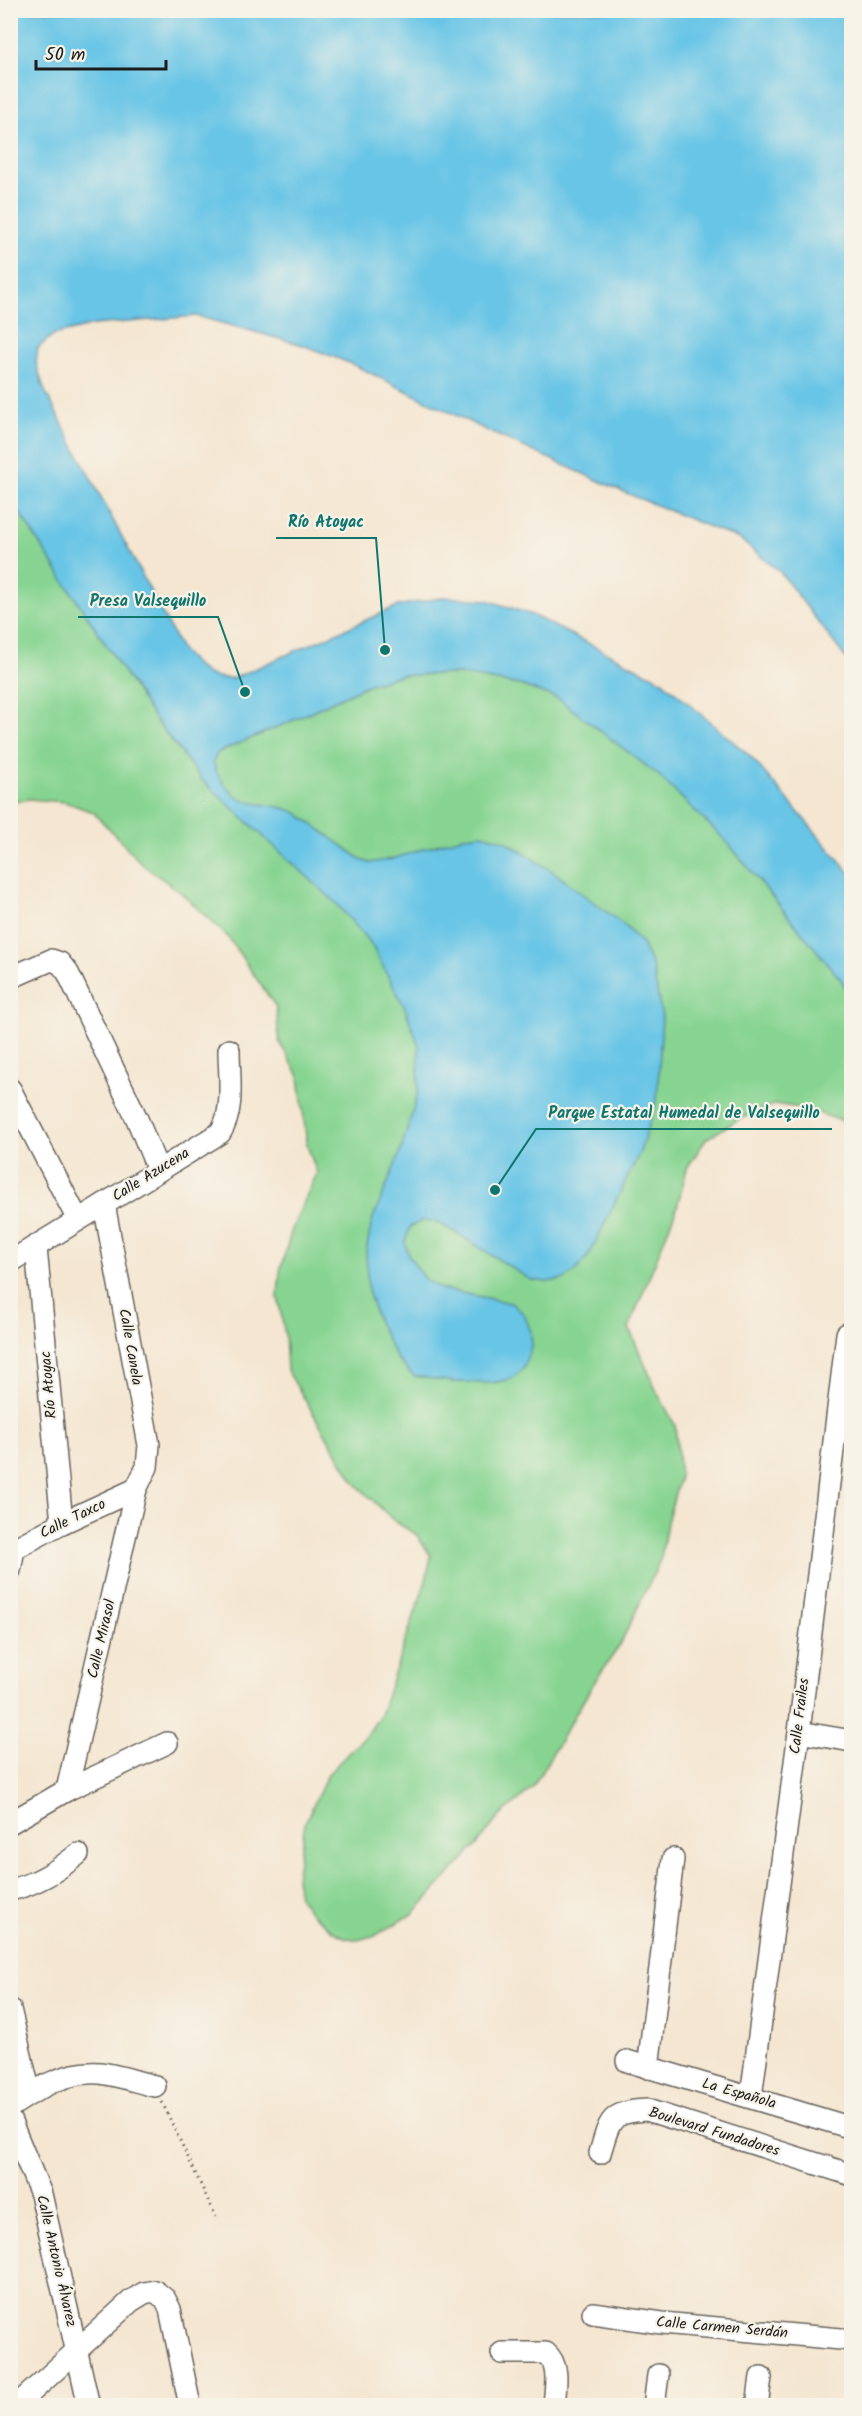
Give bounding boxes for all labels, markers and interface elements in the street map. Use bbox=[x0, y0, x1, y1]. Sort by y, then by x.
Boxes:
scale bar bbox=[36, 33, 166, 71]
text: 50 m bbox=[45, 41, 85, 70]
callout: Río Atoyac bbox=[276, 504, 376, 538]
text: Río Atoyac bbox=[288, 510, 364, 535]
callout: Presa Valsequillo bbox=[78, 583, 218, 617]
text: Presa Valsequillo bbox=[90, 589, 206, 614]
callout: Parque Estatal Humedal de Valsequillo bbox=[536, 1095, 832, 1129]
text: Parque Estatal Humedal de Valsequillo bbox=[548, 1101, 820, 1126]
street label: Calle Azucena bbox=[108, 1142, 194, 1208]
street label: Calle Canela bbox=[111, 1307, 149, 1387]
street label: Río Atoyac bbox=[34, 1350, 64, 1420]
street label: Calle Taxco bbox=[36, 1493, 110, 1545]
street label: Calle Mirasol bbox=[81, 1597, 123, 1681]
street label: Calle Frailes bbox=[783, 1676, 817, 1755]
street label: La Española bbox=[699, 2072, 779, 2116]
street label: Boulevard Fundadores bbox=[646, 2101, 783, 2164]
street label: Calle Antonio Álvarez bbox=[29, 2193, 83, 2330]
street label: Calle Carmen Serdán bbox=[655, 2310, 789, 2346]

